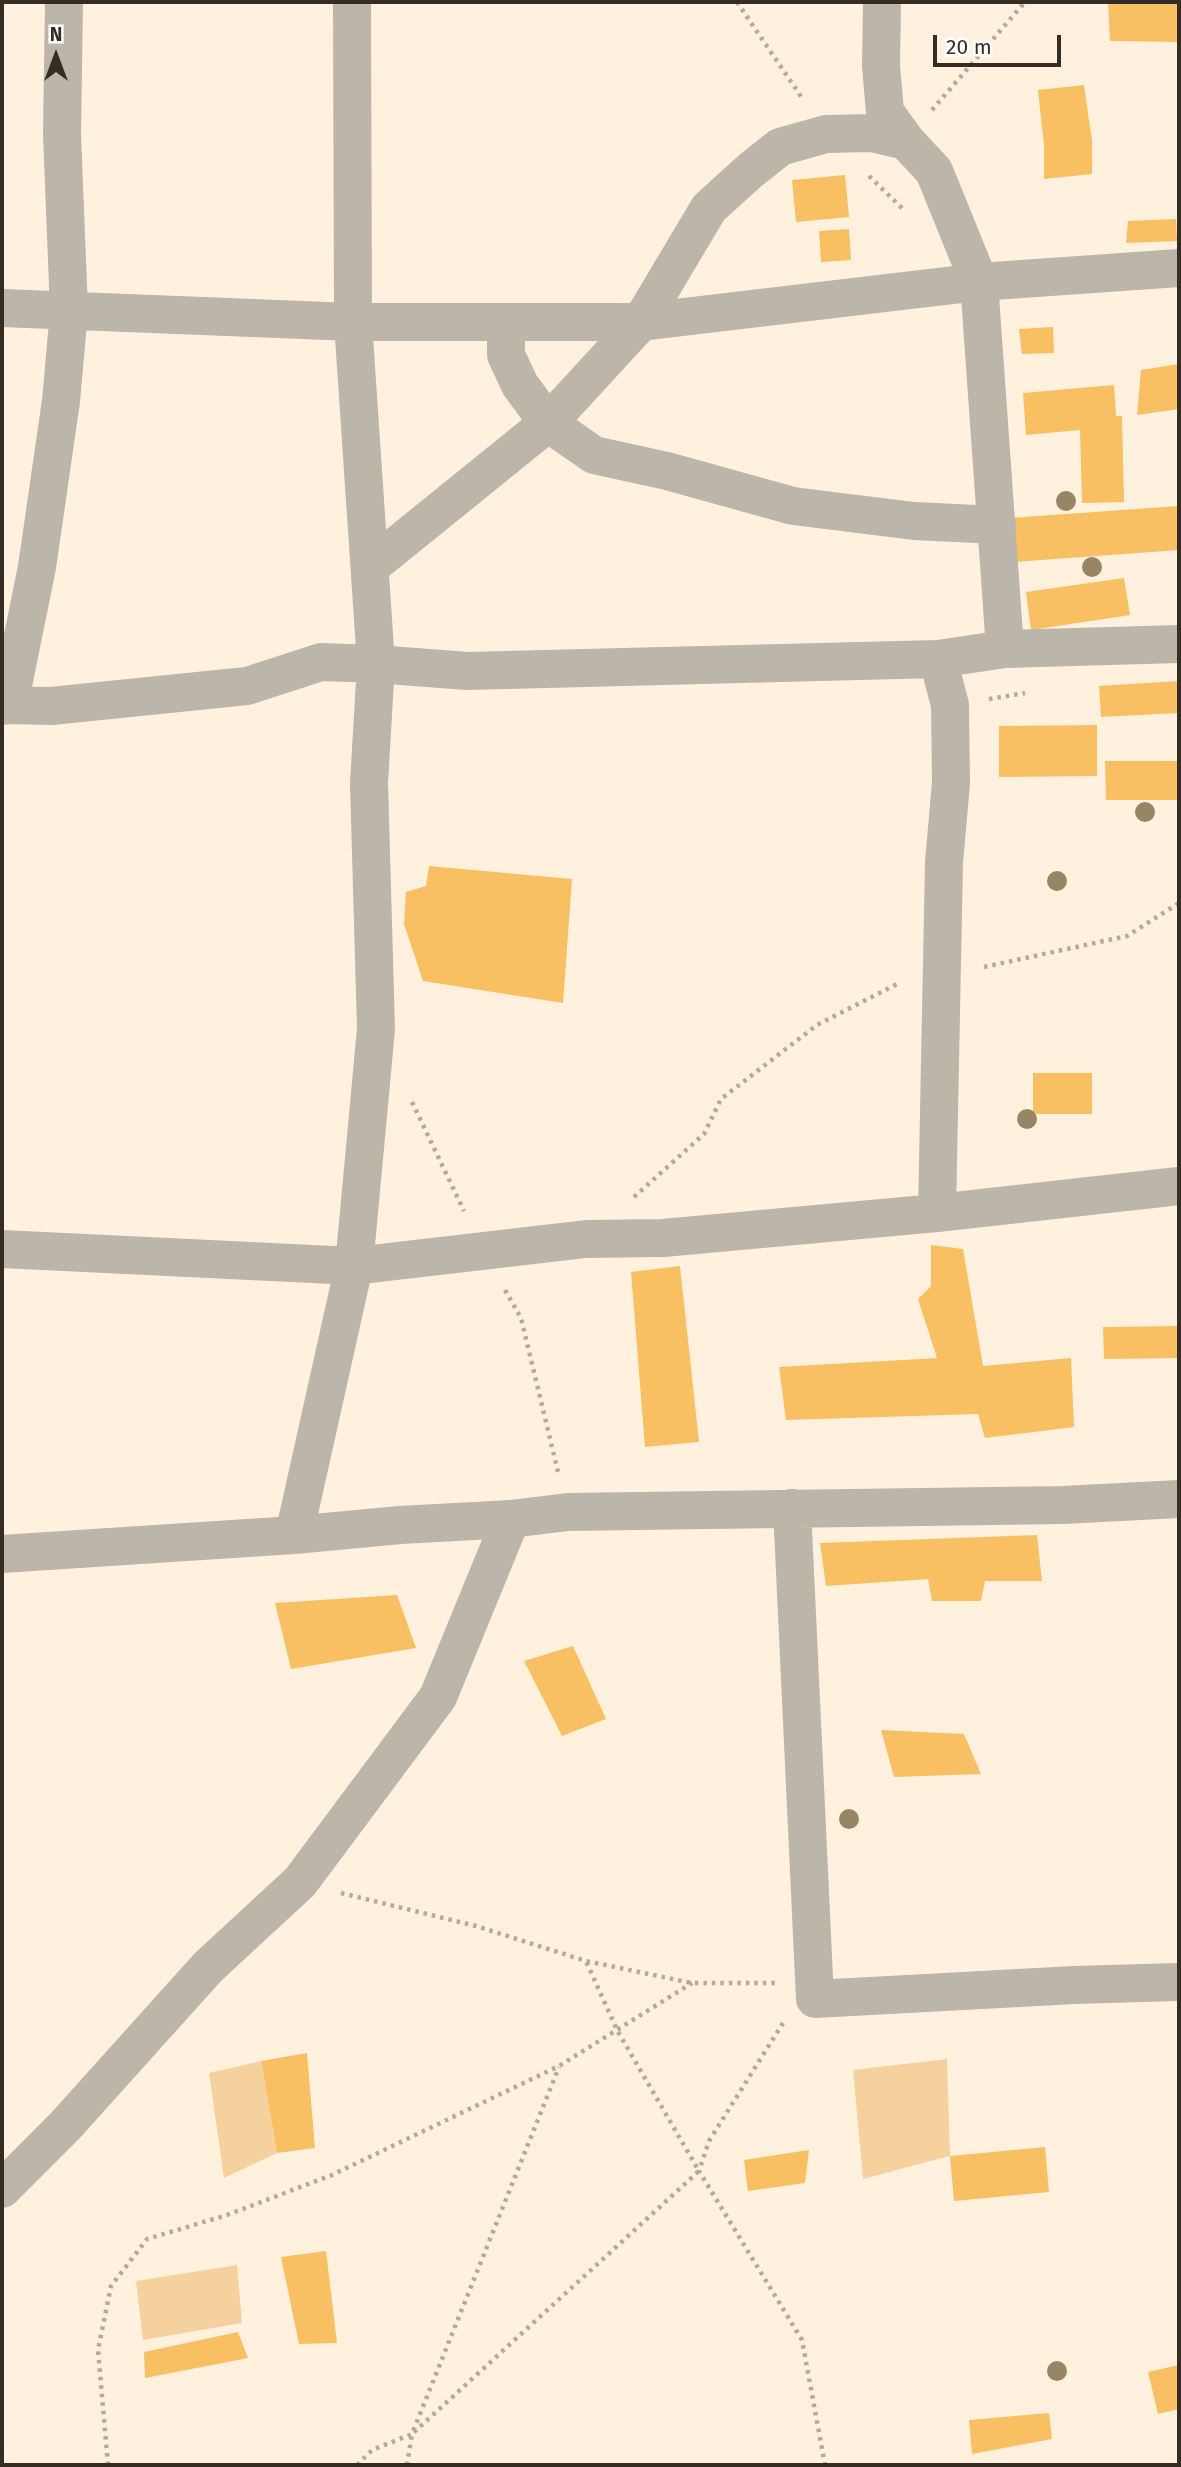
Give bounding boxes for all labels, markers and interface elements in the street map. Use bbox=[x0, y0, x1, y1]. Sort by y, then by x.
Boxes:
north arrow bbox=[21, 21, 91, 91]
scale bar bbox=[936, 21, 1064, 65]
text: N bbox=[50, 23, 62, 46]
text: 20 m bbox=[946, 34, 992, 60]

